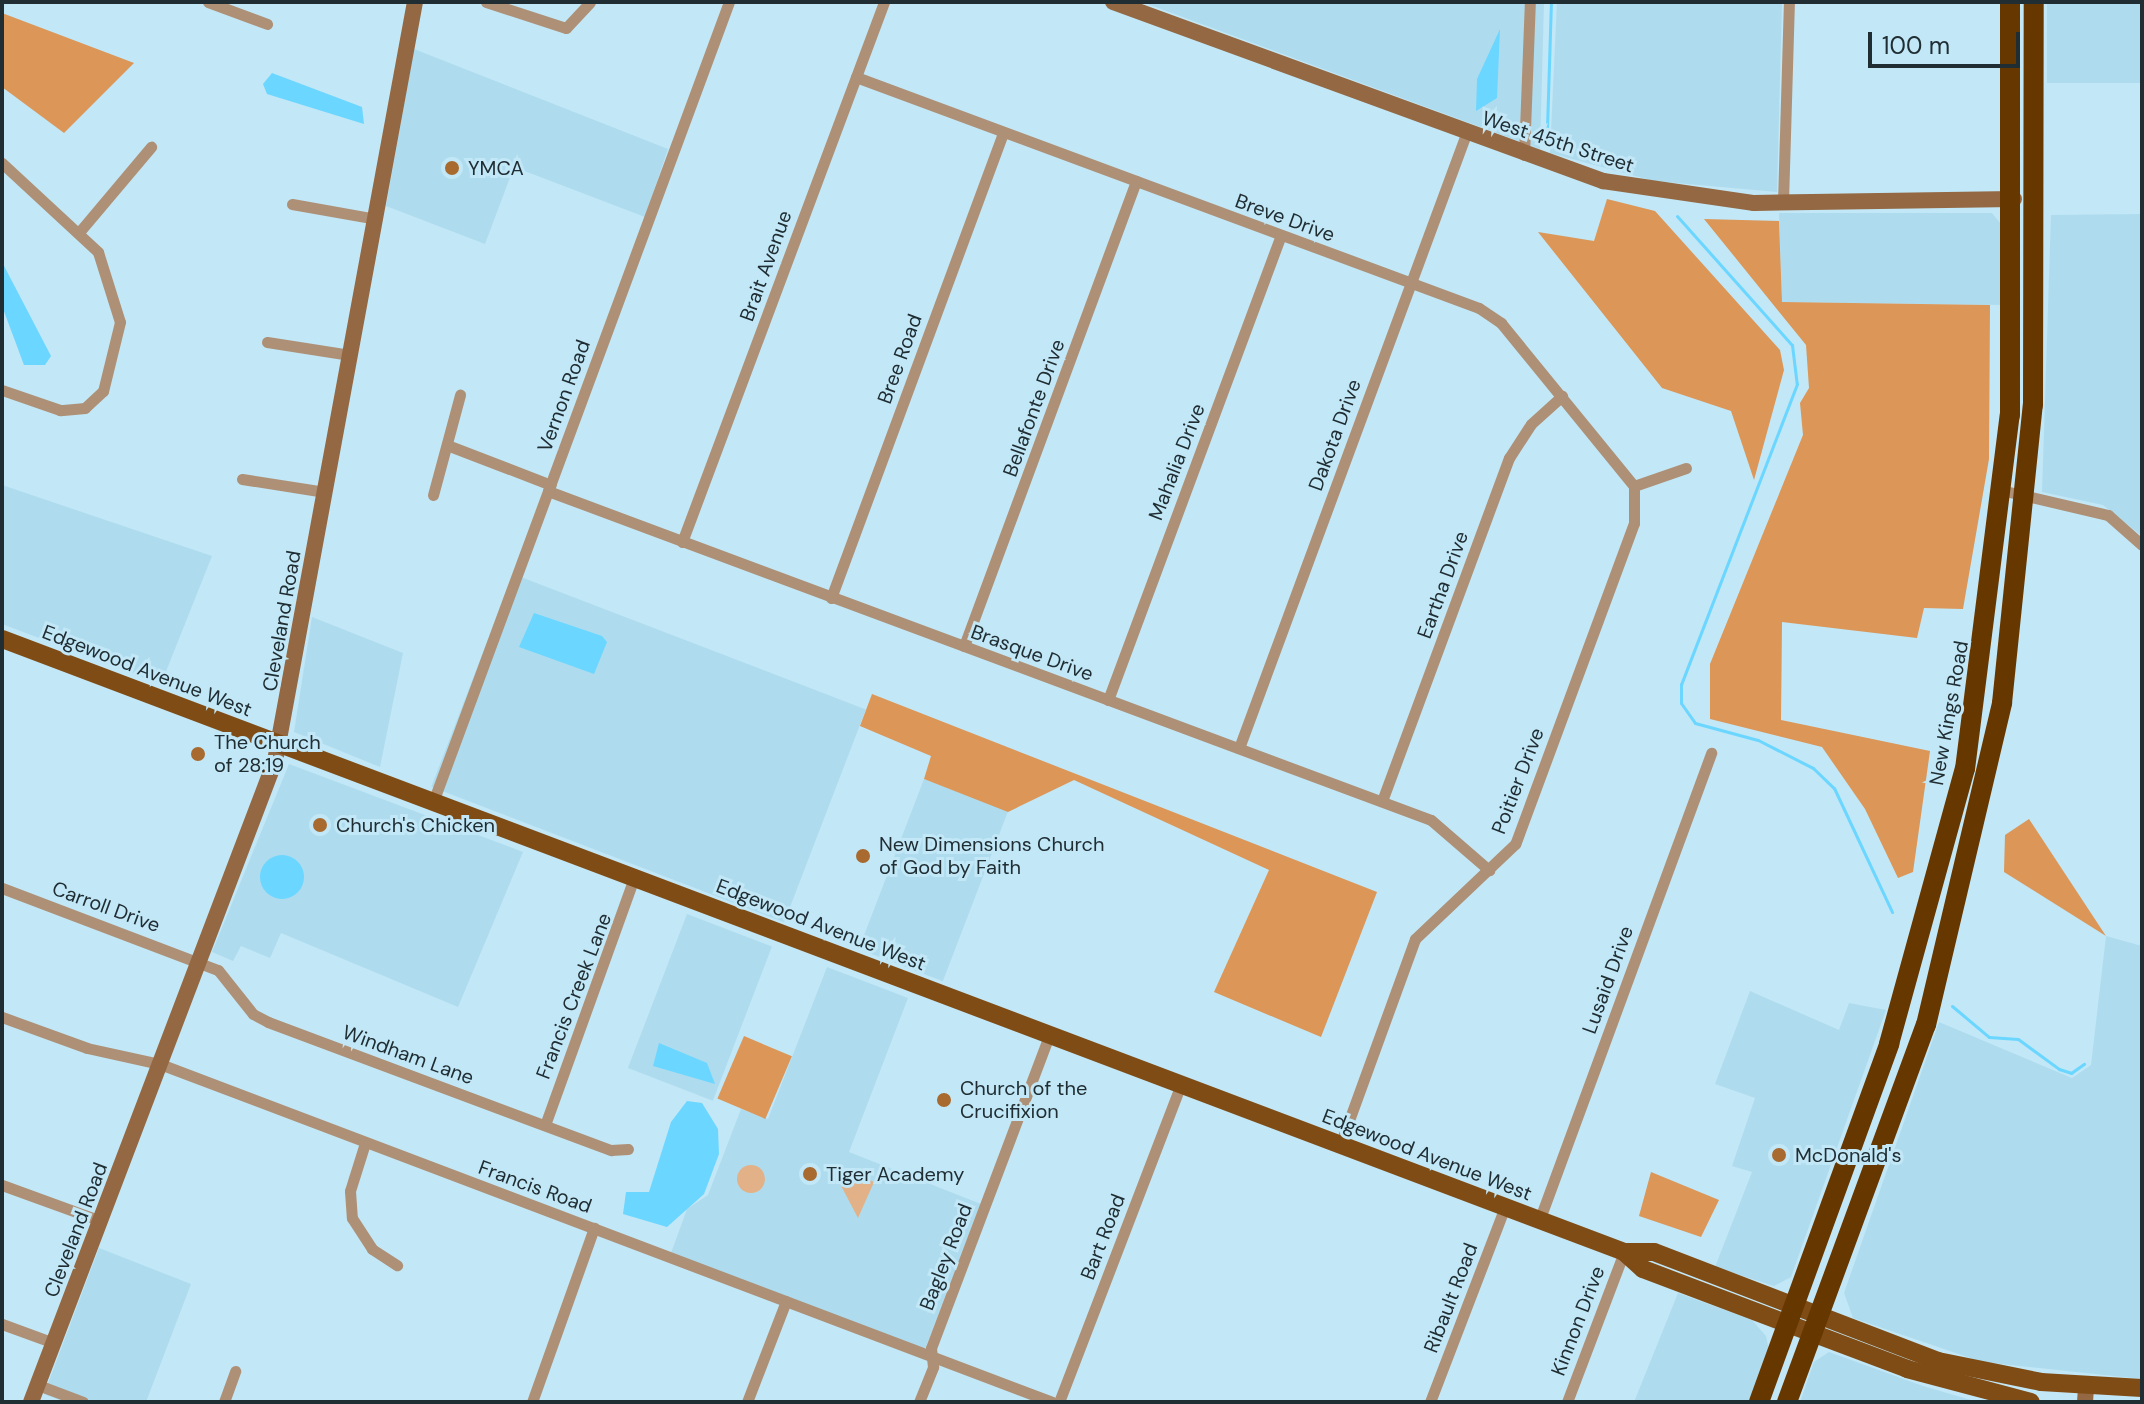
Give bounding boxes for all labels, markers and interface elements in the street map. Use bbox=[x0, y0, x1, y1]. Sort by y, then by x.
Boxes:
scale bar bbox=[1872, 16, 2024, 66]
text: 100 m bbox=[1882, 30, 1950, 61]
street label: West 45th Street bbox=[1479, 106, 1637, 178]
place label: YMCA bbox=[468, 156, 524, 180]
marker: YMCA bbox=[443, 159, 461, 177]
street label: Breve Drive bbox=[1232, 189, 1338, 247]
street label: Brait Avenue bbox=[735, 207, 797, 325]
street label: Bree Road bbox=[873, 311, 927, 407]
street label: Bellafonte Drive bbox=[998, 336, 1070, 480]
street label: Vernon Road bbox=[533, 337, 595, 455]
street label: Dakota Drive bbox=[1304, 376, 1366, 494]
street label: Mahalia Drive bbox=[1144, 400, 1210, 524]
street label: Eartha Drive bbox=[1412, 528, 1474, 642]
street label: Cleveland Road bbox=[258, 549, 306, 693]
street label: Edgewood Avenue West bbox=[39, 620, 255, 722]
street label: Brasque Drive bbox=[968, 620, 1096, 686]
street label: New Kings Road bbox=[1924, 639, 1974, 787]
street label: Poitier Drive bbox=[1487, 725, 1549, 837]
place label: The Church of 28:19 bbox=[214, 730, 321, 777]
marker: The Church of 28:19 bbox=[189, 745, 207, 763]
place label: Church's Chicken bbox=[336, 813, 495, 837]
marker: Church's Chicken bbox=[311, 816, 329, 834]
place label: New Dimensions Church of God by Faith bbox=[879, 832, 1104, 879]
marker: New Dimensions Church of God by Faith bbox=[854, 847, 872, 865]
street label: Edgewood Avenue West bbox=[713, 874, 929, 976]
street label: Carroll Drive bbox=[49, 876, 163, 938]
street label: Francis Creek Lane bbox=[531, 910, 617, 1082]
street label: Lusaid Drive bbox=[1577, 923, 1639, 1037]
street label: Windham Lane bbox=[339, 1020, 477, 1090]
place label: Church of the Crucifixion bbox=[960, 1076, 1087, 1123]
marker: Church of the Crucifixion bbox=[935, 1091, 953, 1109]
street label: Edgewood Avenue West bbox=[1319, 1104, 1535, 1206]
place label: McDonald's bbox=[1795, 1143, 1901, 1167]
marker: McDonald's bbox=[1770, 1146, 1788, 1164]
street label: Francis Road bbox=[475, 1155, 595, 1219]
street label: Cleveland Road bbox=[39, 1159, 113, 1301]
place label: Tiger Academy bbox=[826, 1162, 964, 1186]
marker: Tiger Academy bbox=[801, 1165, 819, 1183]
street label: Bart Road bbox=[1076, 1191, 1130, 1283]
street label: Bagley Road bbox=[915, 1200, 977, 1314]
street label: Ribault Road bbox=[1419, 1240, 1483, 1356]
street label: Kinnon Drive bbox=[1546, 1263, 1610, 1379]

